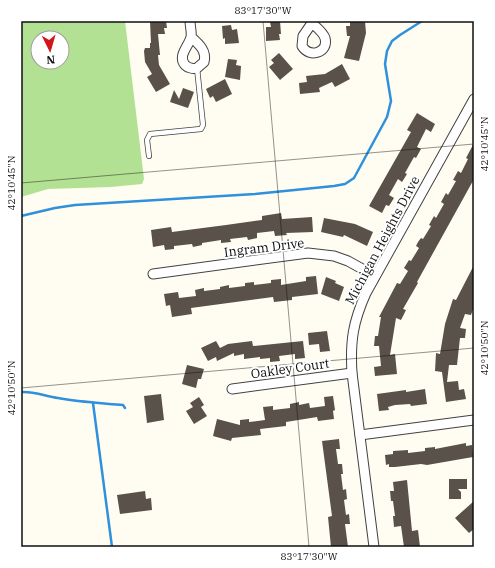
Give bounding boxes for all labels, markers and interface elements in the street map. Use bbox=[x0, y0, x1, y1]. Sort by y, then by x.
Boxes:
text: 83°17'30"W bbox=[234, 4, 292, 17]
north arrow bbox=[30, 30, 70, 70]
text: N bbox=[46, 53, 56, 67]
text: 42°10'45"N bbox=[478, 116, 491, 172]
text: 42°10'45"N bbox=[5, 155, 18, 211]
street label: Michigan Heights Drive bbox=[341, 173, 424, 307]
street label: Ingram Drive bbox=[223, 234, 305, 261]
text: 42°10'50"N bbox=[478, 320, 491, 376]
street label: Oakley Court bbox=[250, 355, 331, 382]
text: 42°10'50"N bbox=[5, 360, 18, 416]
text: 83°17'30"W bbox=[280, 550, 338, 563]

